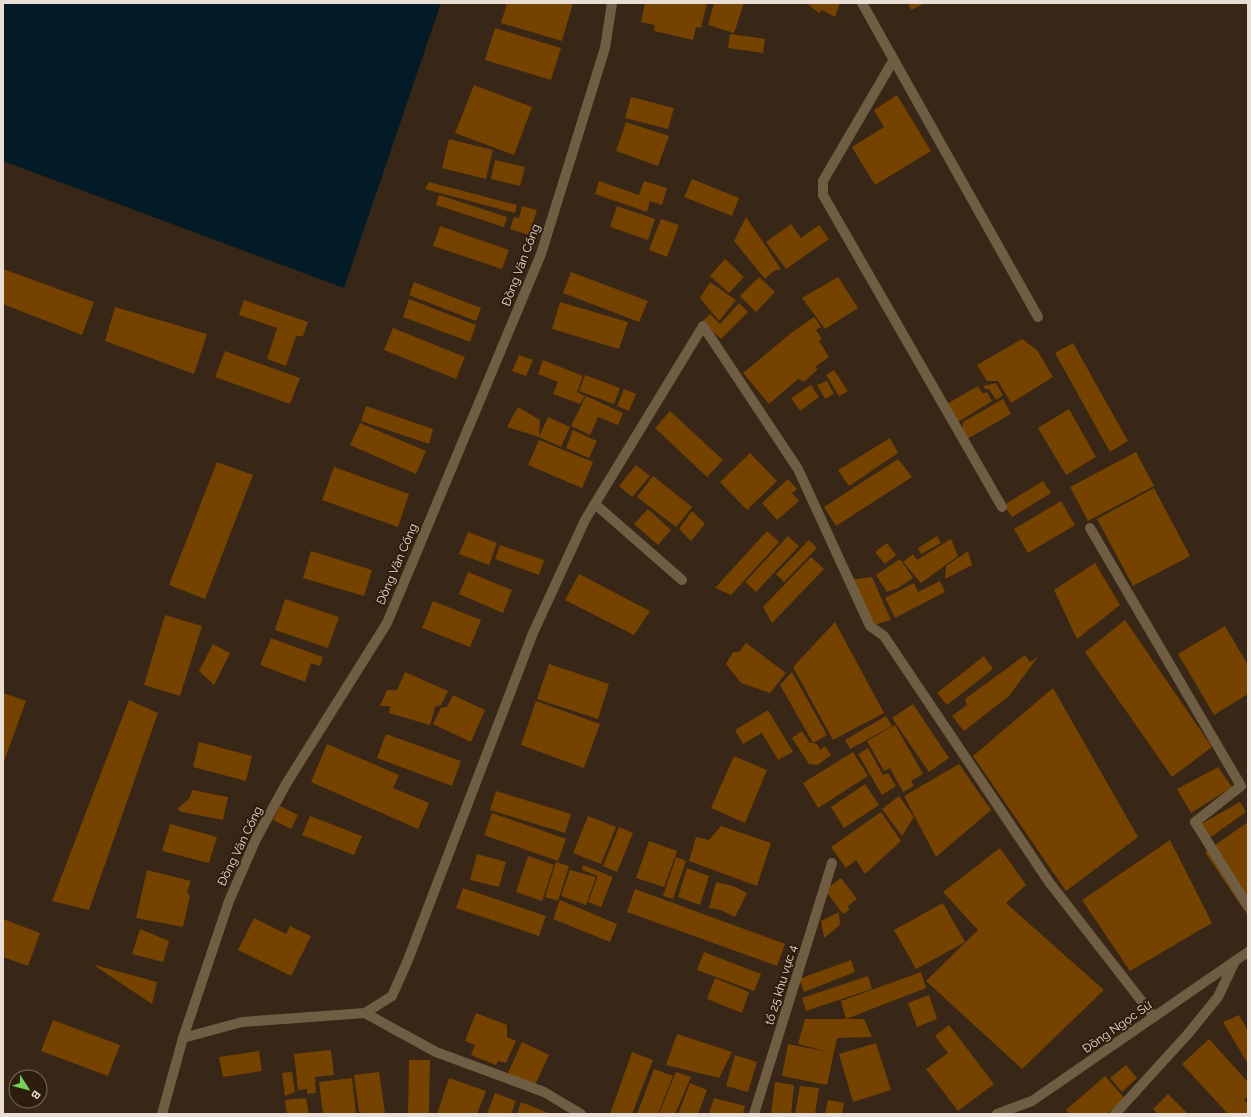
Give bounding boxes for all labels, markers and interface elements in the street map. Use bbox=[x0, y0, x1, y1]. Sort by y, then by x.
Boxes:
street label: Đồng Văn Cống bbox=[499, 222, 543, 308]
street label: Đồng Văn Cống bbox=[374, 521, 420, 607]
street label: Đồng Văn Cống bbox=[215, 804, 265, 888]
street label: tổ 25 khu vực 4 bbox=[762, 943, 800, 1027]
street label: Đồng Ngọc Sứ bbox=[1080, 998, 1155, 1056]
north arrow bbox=[8, 1069, 48, 1109]
text: B bbox=[28, 1088, 43, 1102]

